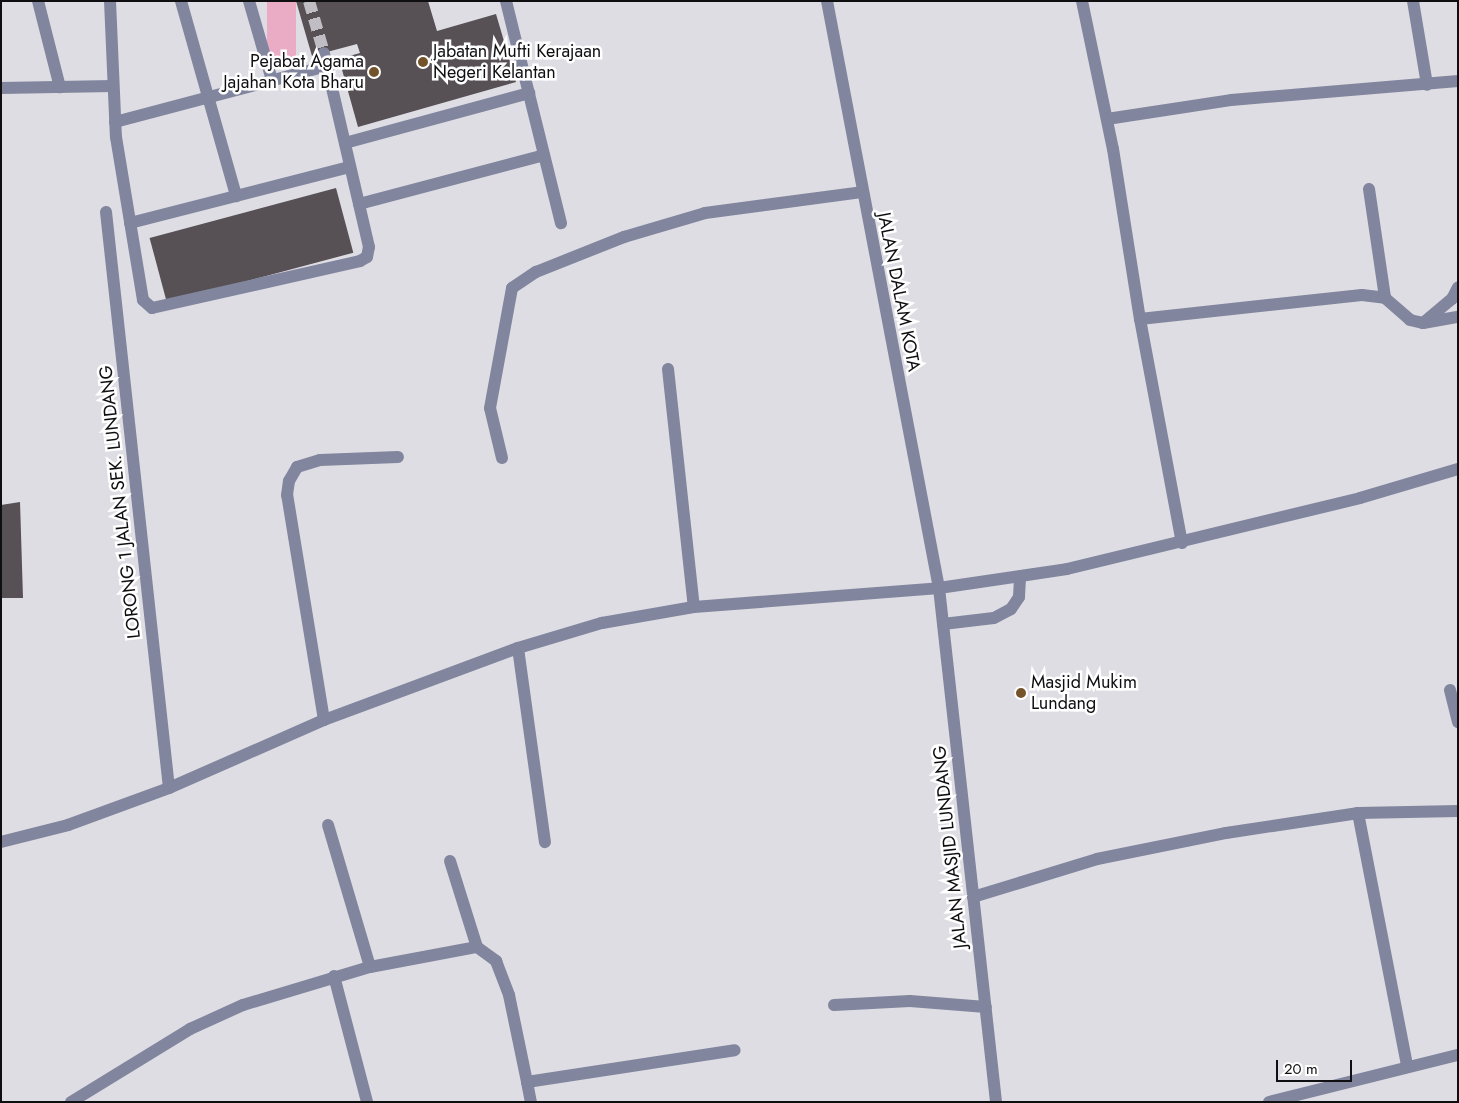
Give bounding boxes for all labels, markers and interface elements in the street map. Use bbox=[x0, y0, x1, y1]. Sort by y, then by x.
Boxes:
place label: Jabatan Mufti Kerajaan Negeri Kelantan bbox=[433, 41, 601, 84]
place label: Pejabat Agama Jajahan Kota Bharu bbox=[223, 51, 364, 94]
marker: Jabatan Mufti Kerajaan Negeri Kelantan bbox=[417, 56, 429, 68]
marker: Pejabat Agama Jajahan Kota Bharu bbox=[368, 66, 380, 78]
street label: JALAN DALAM KOTA bbox=[873, 211, 925, 373]
street label: LORONG 1 JALAN SEK. LUNDANG bbox=[95, 364, 145, 640]
place label: Masjid Mukim Lundang bbox=[1031, 672, 1137, 714]
marker: Masjid Mukim Lundang bbox=[1015, 687, 1027, 699]
street label: JALAN MASJID LUNDANG bbox=[929, 745, 971, 949]
scale bar bbox=[1279, 1050, 1355, 1082]
text: 20 m bbox=[1284, 1058, 1318, 1080]

